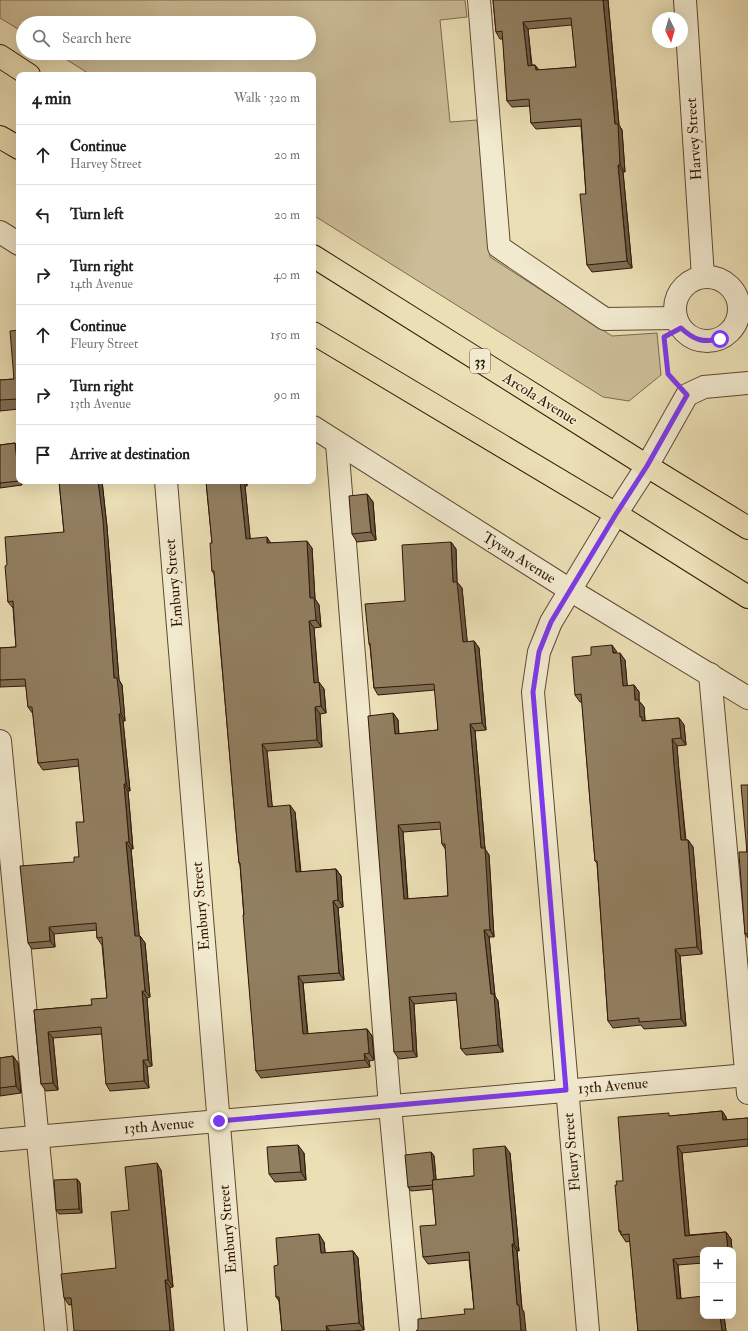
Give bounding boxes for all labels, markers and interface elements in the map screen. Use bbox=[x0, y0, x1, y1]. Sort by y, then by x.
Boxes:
north arrow bbox=[652, 12, 688, 48]
search box bbox=[16, 16, 316, 60]
icon: search bbox=[30, 27, 52, 49]
text: Search here bbox=[62, 29, 131, 48]
text: 4 min bbox=[32, 88, 71, 109]
text: Walk · 320 m bbox=[234, 90, 300, 106]
street label: Harvey Street bbox=[682, 97, 706, 181]
text: Continue bbox=[70, 137, 126, 156]
icon: ahead bbox=[32, 144, 54, 166]
text: 20 m bbox=[274, 147, 300, 163]
text: Harvey Street bbox=[70, 156, 142, 172]
icon: left bbox=[32, 204, 54, 226]
text: Turn left bbox=[70, 205, 124, 224]
text: 20 m bbox=[274, 207, 300, 223]
text: Turn right bbox=[70, 257, 133, 276]
icon: right bbox=[32, 264, 54, 286]
text: 40 m bbox=[274, 267, 300, 283]
text: 14th Avenue bbox=[70, 276, 133, 292]
text: Continue bbox=[70, 317, 126, 336]
icon: ahead bbox=[32, 324, 54, 346]
text: 150 m bbox=[270, 327, 300, 343]
route start bbox=[711, 330, 729, 348]
text: Fleury Street bbox=[70, 336, 138, 352]
road number: 33 bbox=[470, 349, 490, 373]
street label: Arcola Avenue bbox=[498, 368, 581, 430]
text: Turn right bbox=[70, 377, 133, 396]
icon: right bbox=[32, 384, 54, 406]
text: 90 m bbox=[274, 387, 300, 403]
text: 13th Avenue bbox=[70, 396, 131, 412]
icon: arrive bbox=[32, 444, 54, 466]
text: Arrive at destination bbox=[70, 445, 190, 464]
street label: Tyvan Avenue bbox=[479, 528, 559, 588]
street label: Embury Street bbox=[161, 538, 187, 628]
street label: Embury Street bbox=[188, 861, 214, 951]
street label: 13th Avenue bbox=[577, 1073, 649, 1099]
route end bbox=[210, 1112, 228, 1130]
street label: Fleury Street bbox=[559, 1112, 585, 1192]
street label: 13th Avenue bbox=[123, 1113, 195, 1139]
street label: Embury Street bbox=[215, 1184, 241, 1274]
map controls bbox=[700, 1247, 736, 1319]
button: + bbox=[700, 1247, 736, 1283]
button: − bbox=[700, 1283, 736, 1319]

